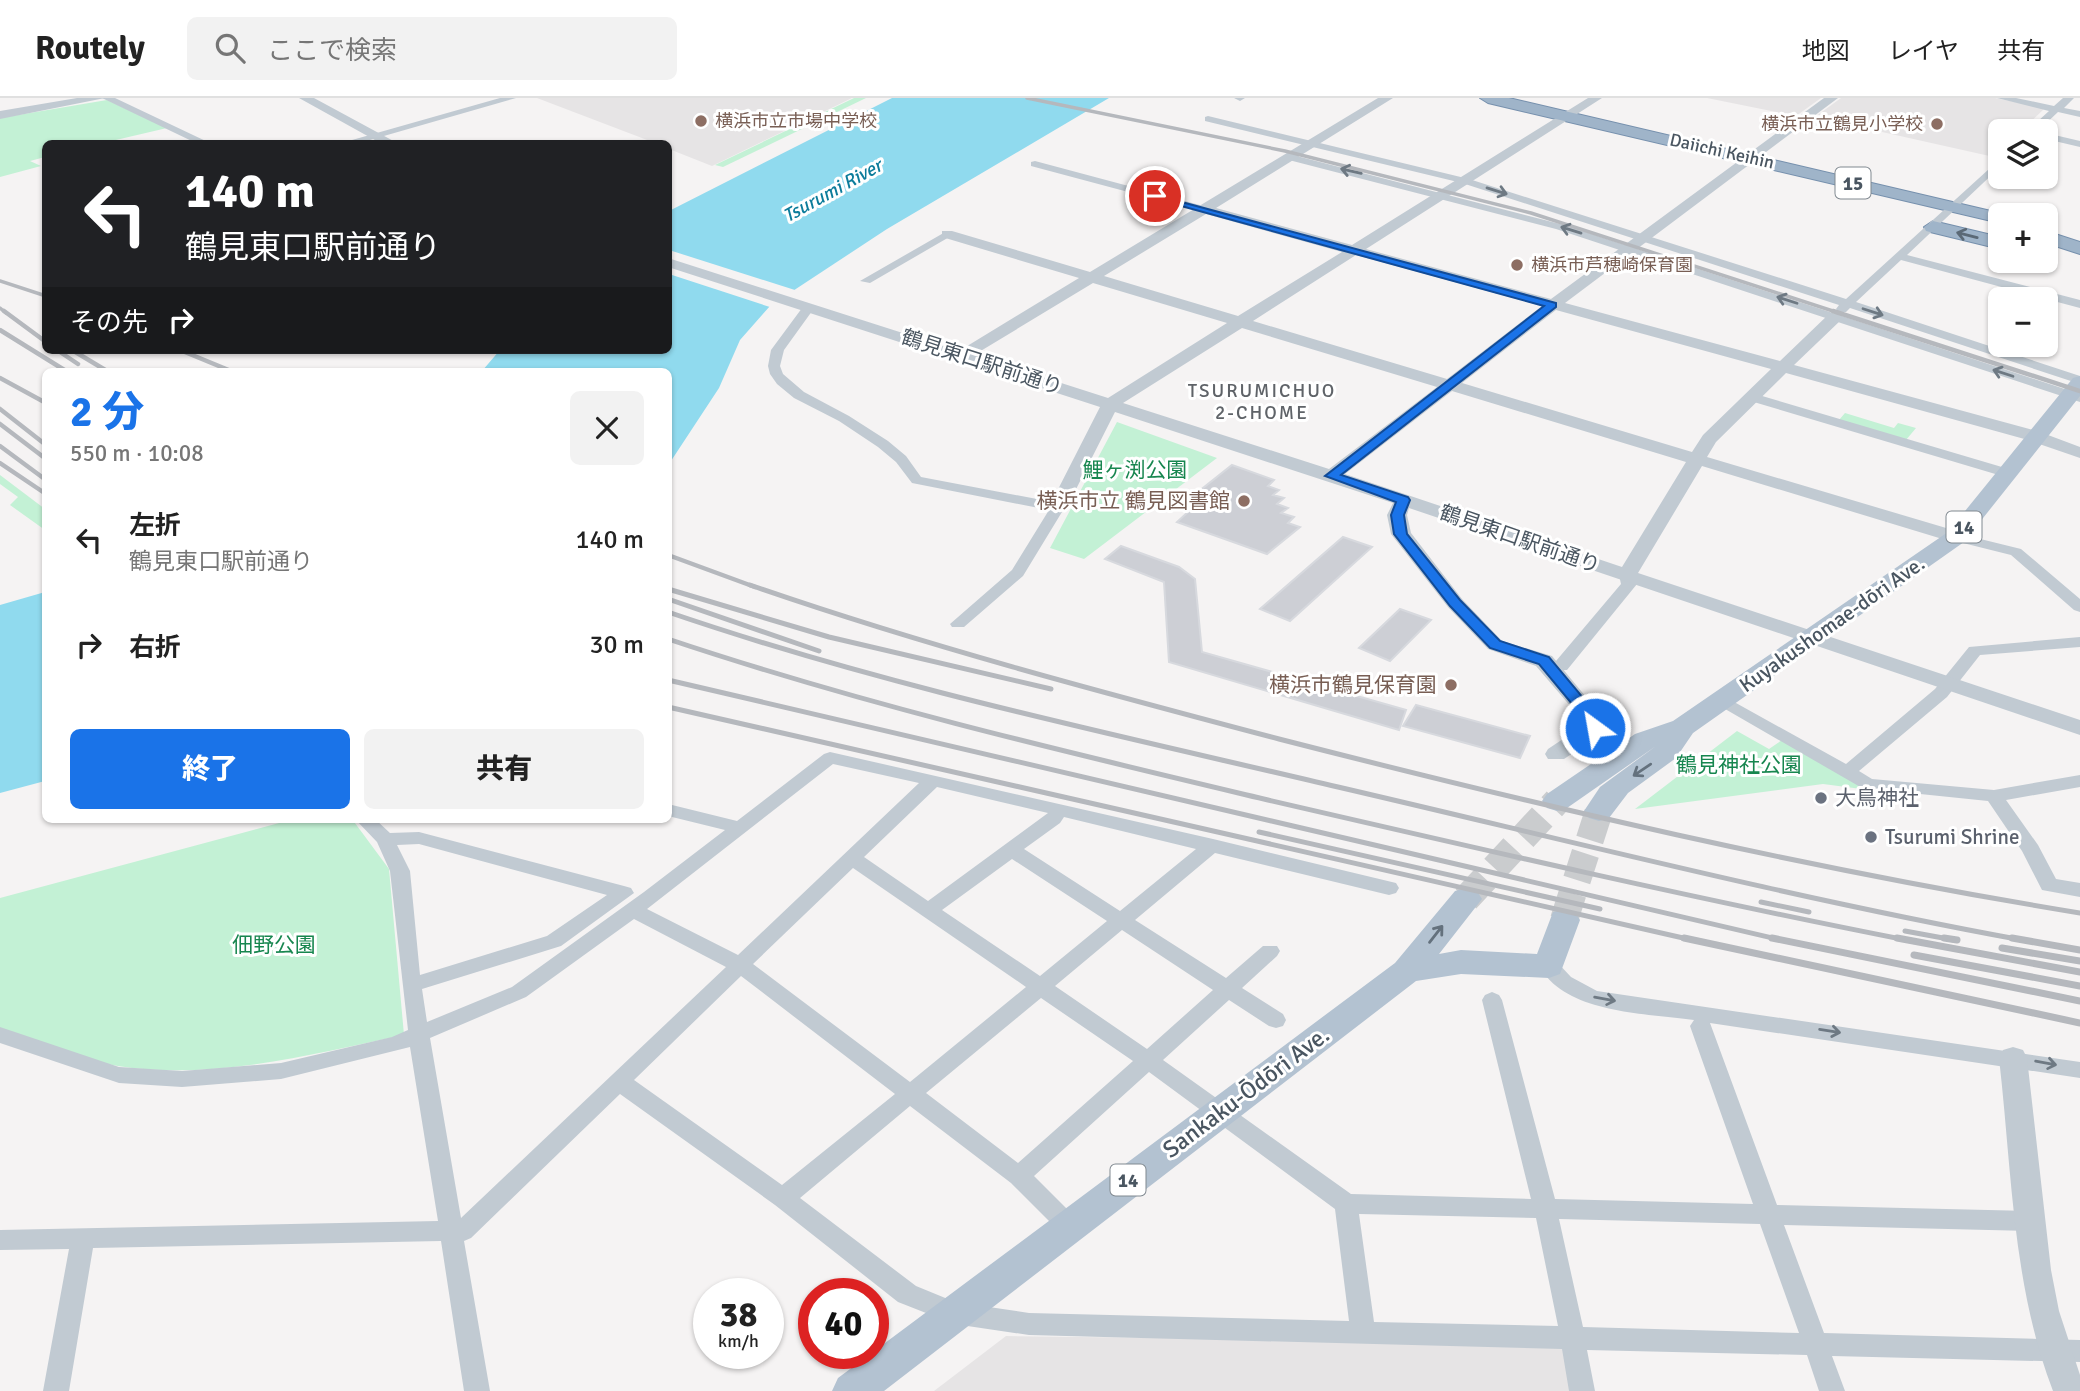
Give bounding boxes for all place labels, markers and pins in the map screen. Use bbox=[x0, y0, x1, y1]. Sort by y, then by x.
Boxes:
place label: 横浜市立市場中学校 bbox=[715, 110, 877, 132]
marker: 横浜市立市場中学校 bbox=[693, 113, 709, 129]
place label: 横浜市立鶴見小学校 bbox=[1761, 113, 1923, 135]
marker: 横浜市立鶴見小学校 bbox=[1929, 116, 1945, 132]
pin bbox=[1125, 166, 1185, 226]
place label: 横浜市芦穂崎保育園 bbox=[1531, 254, 1693, 276]
marker: 横浜市芦穂崎保育園 bbox=[1509, 257, 1525, 273]
place label: 横浜市立 鶴見図書館 bbox=[1036, 488, 1230, 514]
marker: 横浜市立 鶴見図書館 bbox=[1236, 493, 1252, 509]
place label: 横浜市鶴見保育園 bbox=[1269, 672, 1437, 698]
marker: 横浜市鶴見保育園 bbox=[1443, 677, 1459, 693]
place label: 大鳥神社 bbox=[1835, 785, 1919, 811]
marker: 大鳥神社 bbox=[1813, 790, 1829, 806]
place label: Tsurumi Shrine bbox=[1885, 824, 2020, 850]
marker: Tsurumi Shrine bbox=[1863, 829, 1879, 845]

